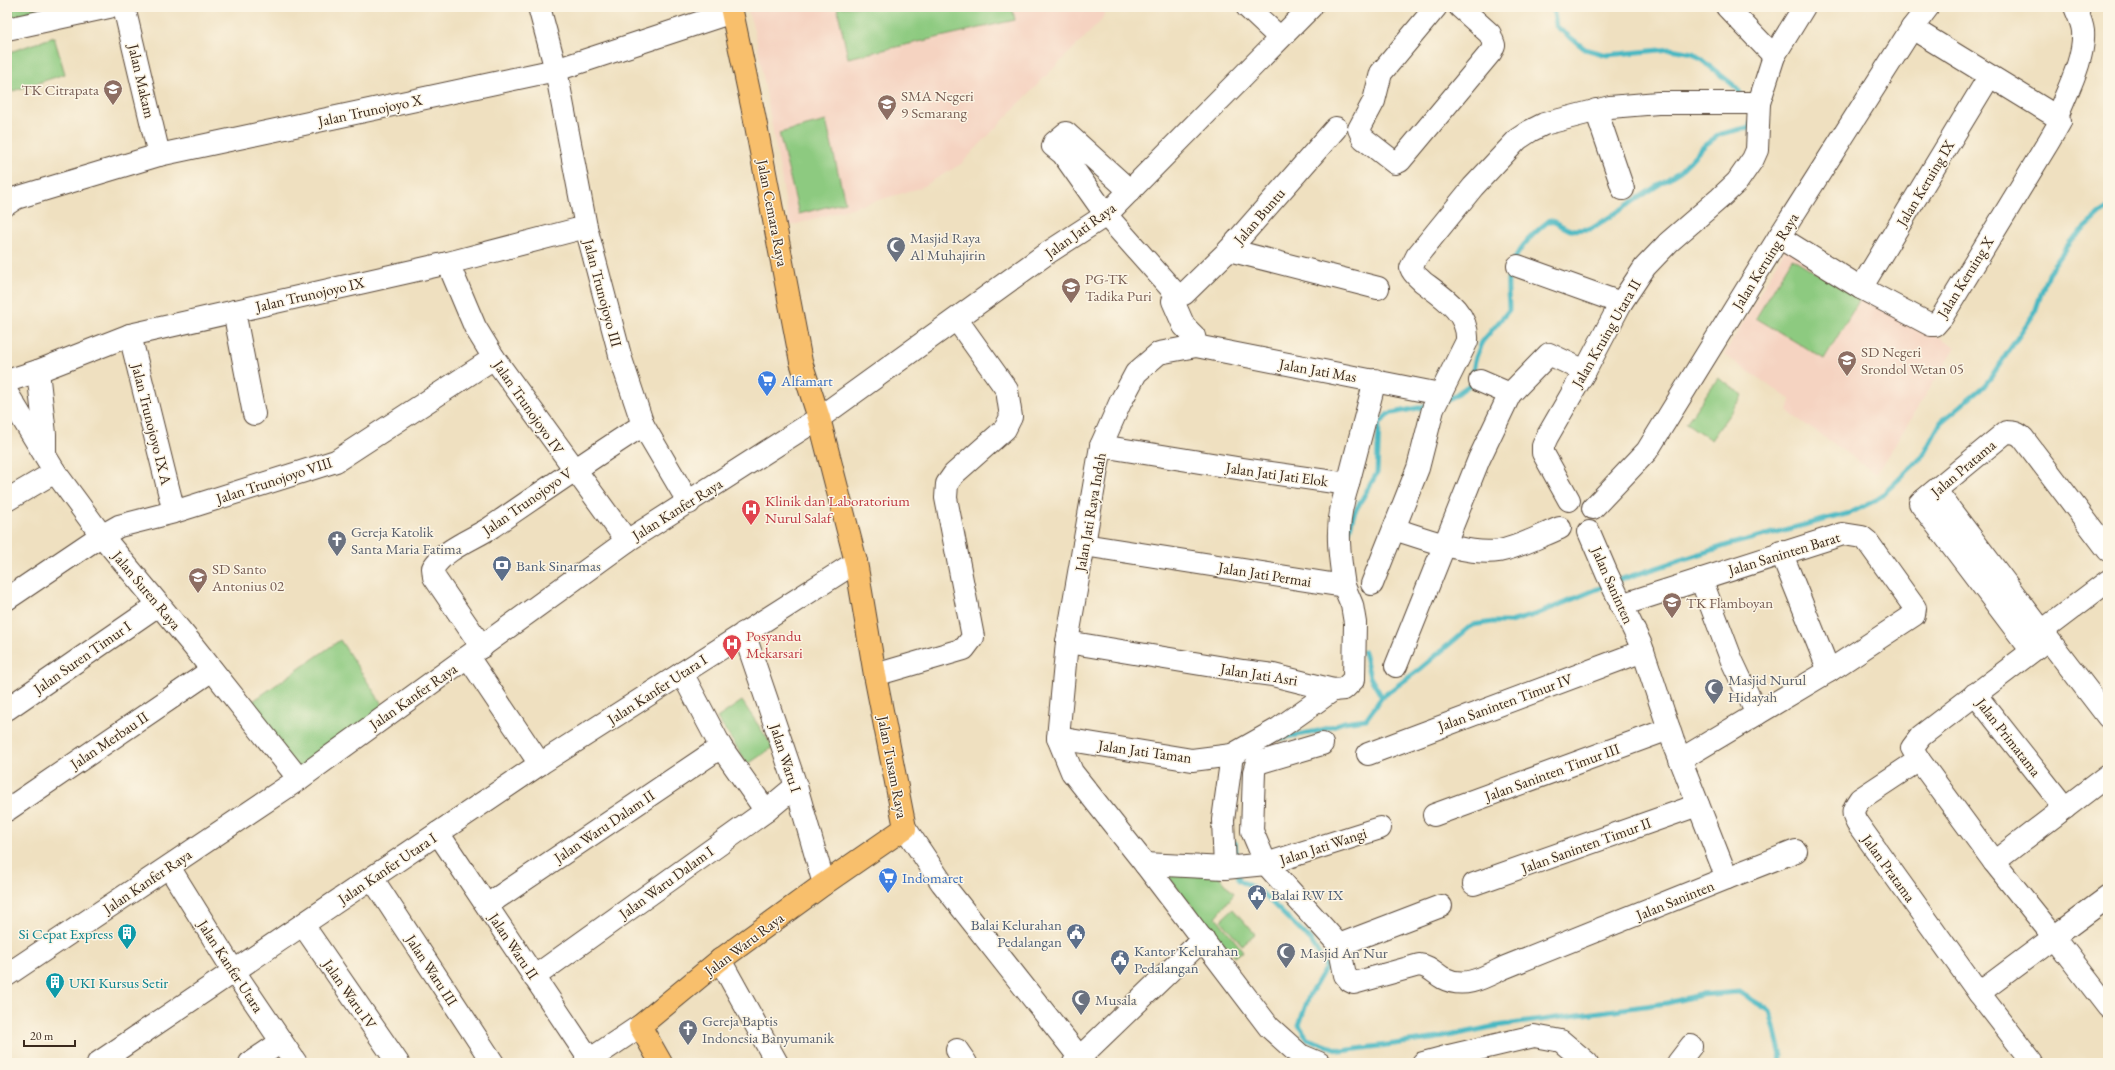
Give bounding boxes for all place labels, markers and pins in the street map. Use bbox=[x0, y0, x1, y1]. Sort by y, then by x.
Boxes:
school or university icon: TK Citrapata bbox=[102, 78, 124, 106]
place label: TK Citrapata bbox=[22, 80, 99, 99]
place label: SMA Negeri 9 Semarang bbox=[901, 86, 974, 122]
school or university icon: SMA Negeri 9 Semarang bbox=[876, 93, 898, 121]
place label: Masjid Raya Al Muhajirin bbox=[909, 228, 986, 264]
mosque icon: Masjid Raya Al Muhajirin bbox=[885, 235, 907, 263]
place label: PG-TK Tadika Puri bbox=[1085, 269, 1152, 305]
school or university icon: PG-TK Tadika Puri bbox=[1060, 276, 1082, 304]
place label: SD Negeri Srondol Wetan 05 bbox=[1861, 342, 1964, 378]
school or university icon: SD Negeri Srondol Wetan 05 bbox=[1836, 349, 1858, 377]
supermarket icon: Alfamart bbox=[756, 369, 778, 397]
place label: Alfamart bbox=[780, 371, 833, 390]
place label: Klinik dan Laboratorium Nurul Salaf bbox=[765, 491, 910, 527]
hospital icon: Klinik dan Laboratorium Nurul Salaf bbox=[740, 498, 762, 526]
place label: Gereja Katolik Santa Maria Fatima bbox=[351, 522, 462, 558]
church icon: Gereja Katolik Santa Maria Fatima bbox=[326, 529, 348, 557]
bank icon: Bank Sinarmas bbox=[491, 554, 513, 582]
place label: Bank Sinarmas bbox=[516, 556, 601, 575]
place label: SD Santo Antonius 02 bbox=[211, 559, 285, 595]
school or university icon: SD Santo Antonius 02 bbox=[187, 566, 209, 594]
school or university icon: TK Flamboyan bbox=[1661, 591, 1683, 619]
place label: TK Flamboyan bbox=[1686, 593, 1773, 612]
place label: Posyandu Mekarsari bbox=[746, 626, 803, 662]
hospital icon: Posyandu Mekarsari bbox=[721, 633, 743, 661]
place label: Masjid Nurul Hidayah bbox=[1728, 670, 1806, 706]
mosque icon: Masjid Nurul Hidayah bbox=[1703, 677, 1725, 705]
supermarket icon: Indomaret bbox=[877, 866, 899, 894]
place label: Indomaret bbox=[902, 868, 964, 887]
public building icon: Balai RW IX bbox=[1246, 883, 1268, 911]
place label: Balai RW IX bbox=[1271, 885, 1344, 904]
place label: Balai Kelurahan Pedalangan bbox=[971, 915, 1062, 951]
building icon: Si Cepat Express bbox=[116, 922, 138, 950]
public building icon: Balai Kelurahan Pedalangan bbox=[1065, 922, 1087, 950]
place label: Si Cepat Express bbox=[18, 924, 113, 943]
place label: Kantor Kelurahan Pedalangan bbox=[1134, 941, 1239, 977]
mosque icon: Masjid An Nur bbox=[1275, 941, 1297, 969]
place label: Masjid An Nur bbox=[1300, 943, 1388, 962]
public building icon: Kantor Kelurahan Pedalangan bbox=[1109, 948, 1131, 976]
building icon: UKI Kursus Setir bbox=[44, 971, 66, 999]
place label: UKI Kursus Setir bbox=[69, 973, 168, 992]
mosque icon: Musala bbox=[1070, 988, 1092, 1016]
place label: Musala bbox=[1095, 990, 1137, 1009]
place label: Gereja Baptis Indonesia Banyumanik bbox=[702, 1011, 835, 1047]
church icon: Gereja Baptis Indonesia Banyumanik bbox=[677, 1018, 699, 1046]

